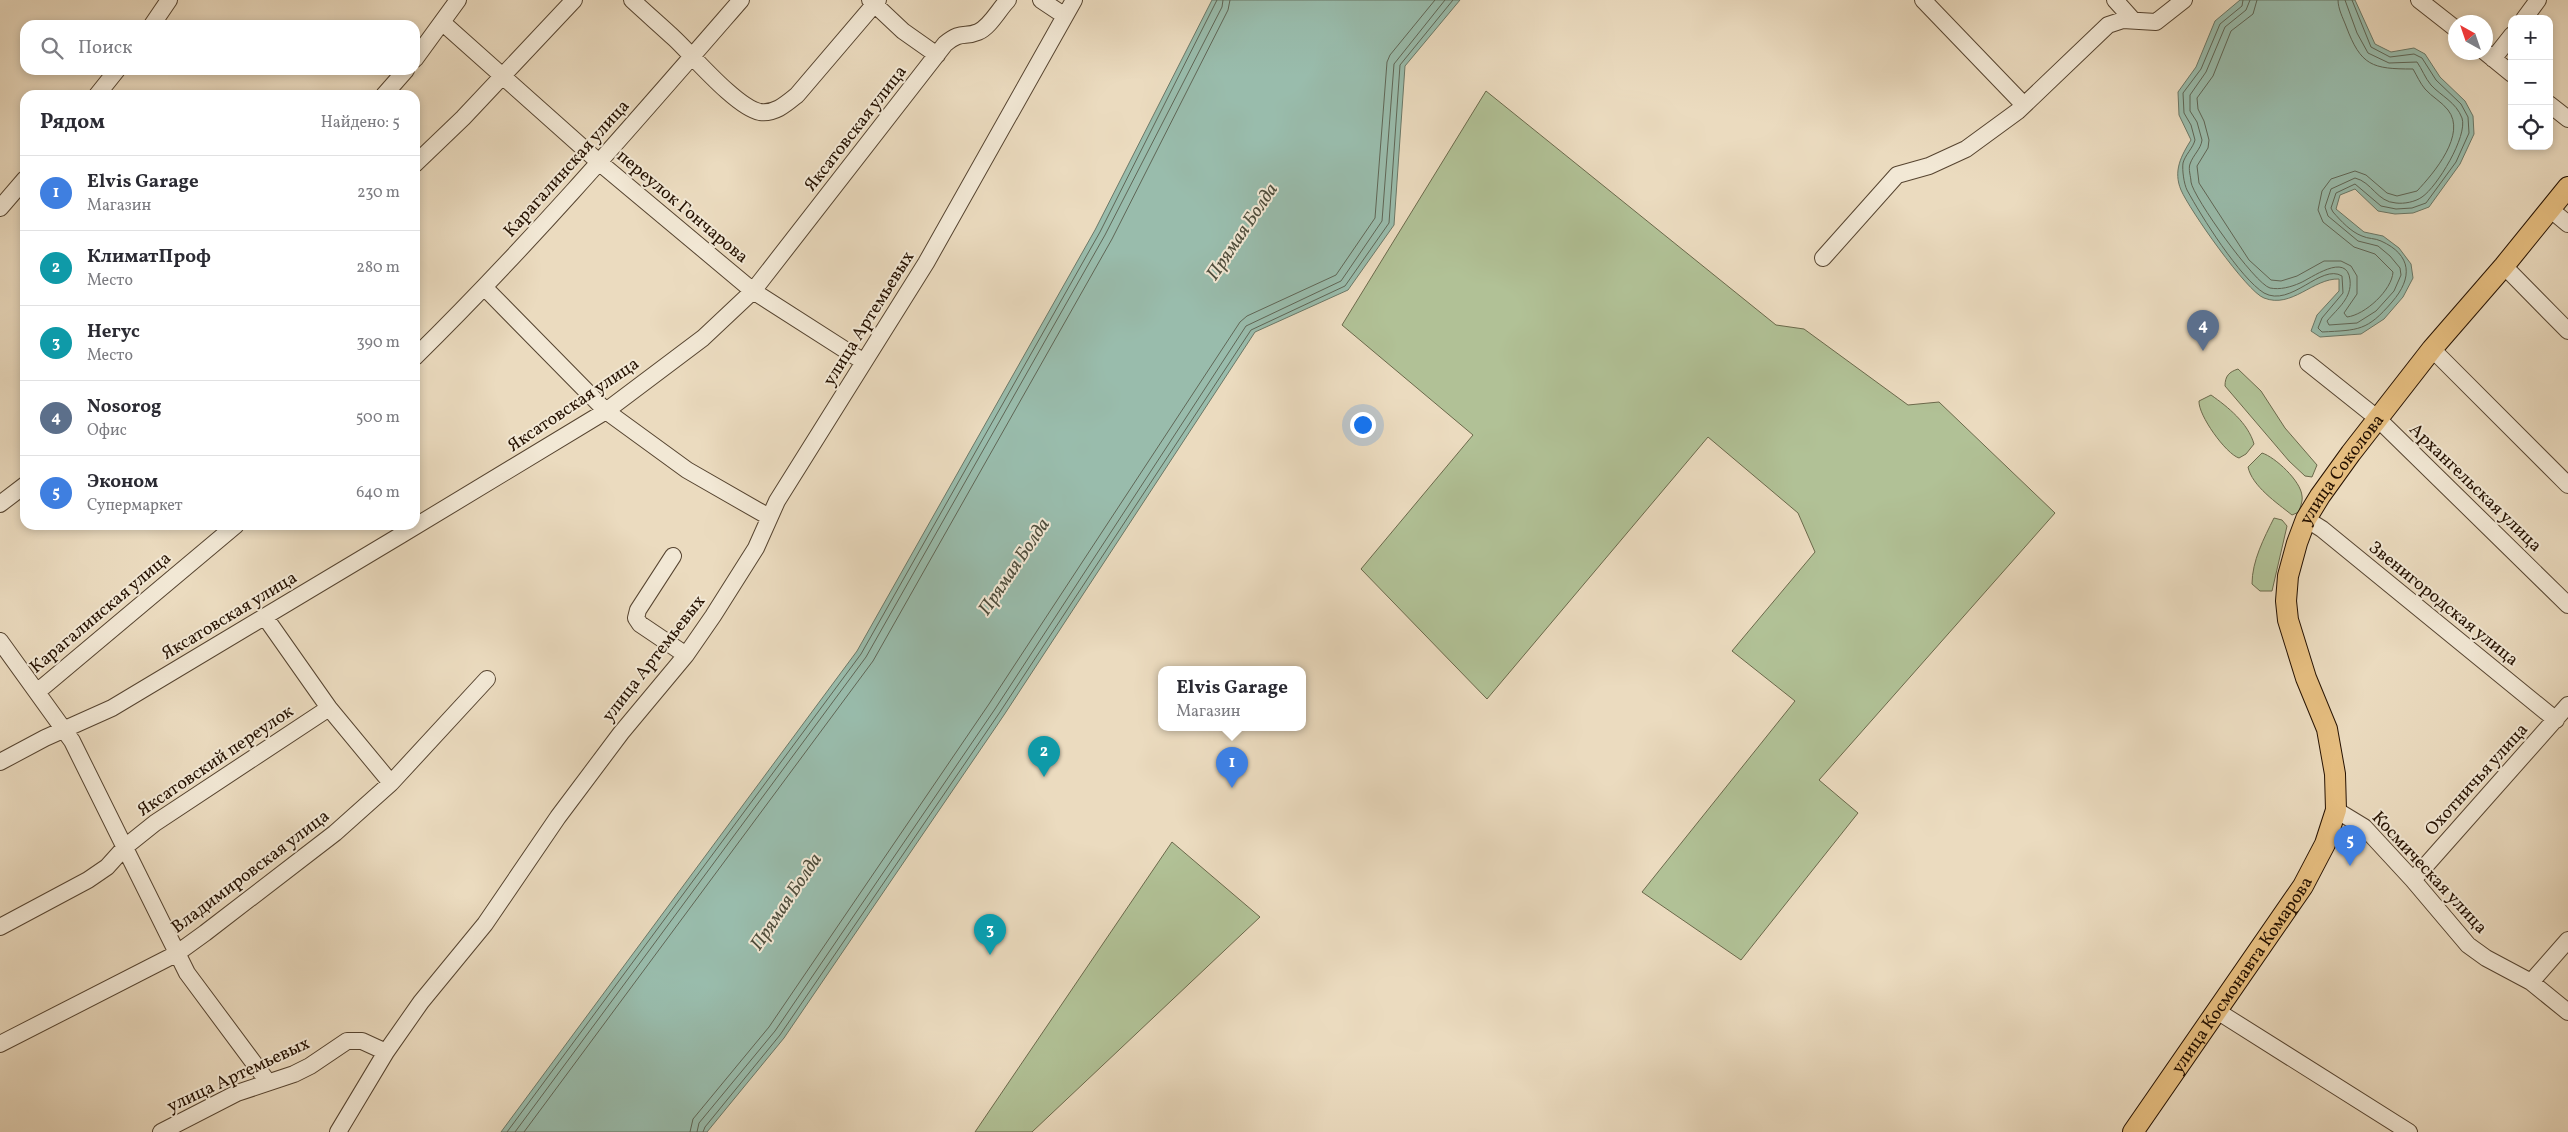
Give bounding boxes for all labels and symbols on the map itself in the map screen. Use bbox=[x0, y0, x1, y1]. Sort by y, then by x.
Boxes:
north arrow bbox=[2448, 15, 2493, 60]
street label: Яксатовская улица bbox=[799, 61, 913, 197]
street label: Карагалинская улица bbox=[498, 95, 636, 243]
street label: переулок Гончарова bbox=[611, 145, 753, 270]
water label: Прямая Болда bbox=[1201, 179, 1285, 286]
street label: улица Артемьевых bbox=[818, 246, 921, 391]
pin: 4 bbox=[2187, 310, 2219, 351]
street label: Яксатовская улица bbox=[503, 352, 645, 459]
street label: улица Соколова bbox=[2294, 409, 2391, 530]
your location bbox=[1350, 412, 1376, 438]
street label: Архангельская улица bbox=[2403, 418, 2547, 558]
water label: Прямая Болда bbox=[973, 514, 1057, 621]
street label: Звенигородская улица bbox=[2363, 536, 2523, 673]
street label: Карагалинская улица bbox=[25, 546, 177, 680]
street label: Яксатовская улица bbox=[157, 566, 302, 667]
street label: улица Артемьевых bbox=[597, 590, 712, 728]
street label: Яксатовский переулок bbox=[133, 699, 299, 823]
street label: Охотничья улица bbox=[2420, 718, 2535, 842]
pin: 2 bbox=[1028, 736, 1060, 777]
pin: 1 bbox=[1216, 747, 1248, 788]
street label: Владимировская улица bbox=[166, 804, 335, 940]
street label: Космическая улица bbox=[2365, 806, 2493, 940]
pin: 5 bbox=[2334, 825, 2366, 866]
water label: Прямая Болда bbox=[745, 849, 829, 956]
street label: улица Космонавта Комарова bbox=[2166, 873, 2320, 1079]
pin: 3 bbox=[974, 914, 1006, 955]
street label: улица Артемьевых bbox=[163, 1031, 314, 1119]

